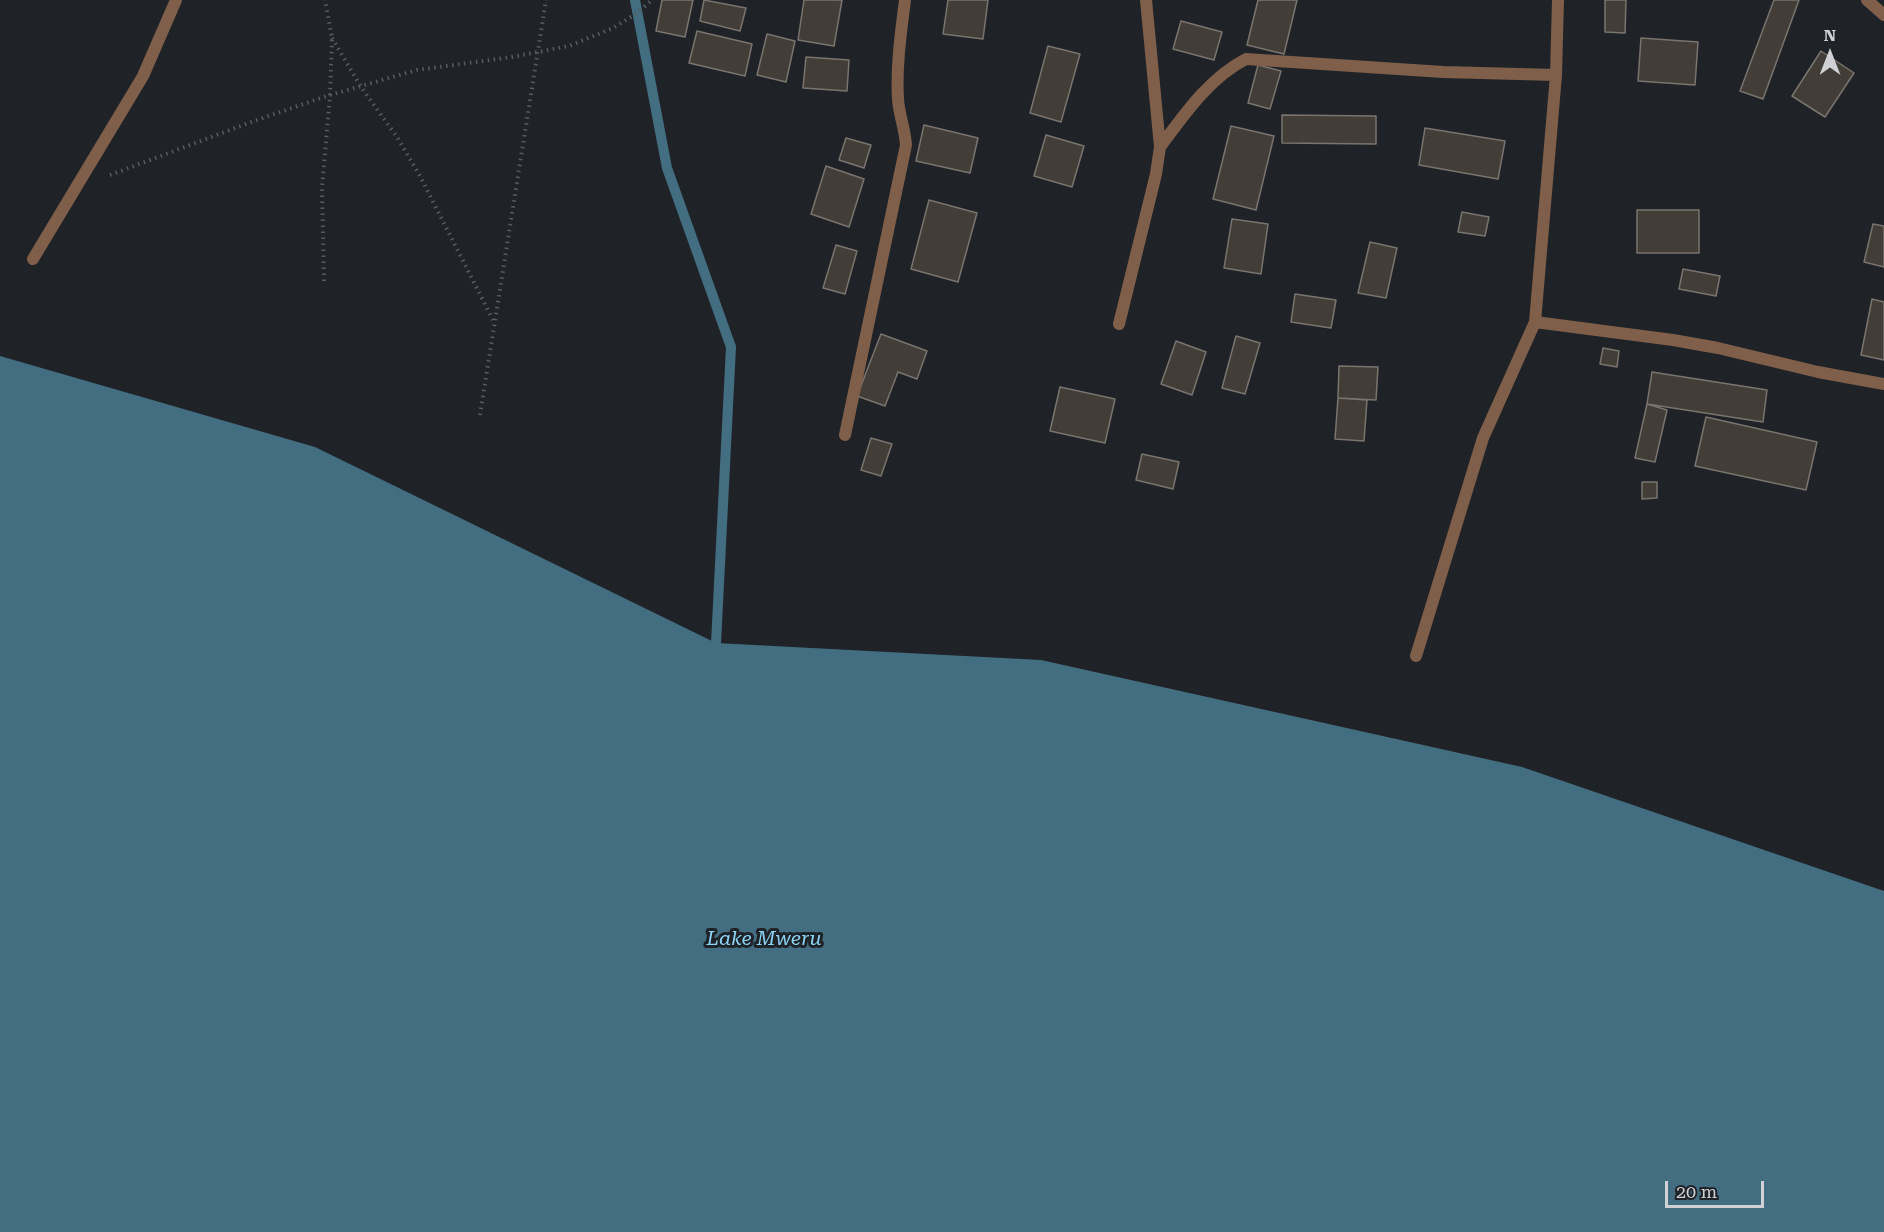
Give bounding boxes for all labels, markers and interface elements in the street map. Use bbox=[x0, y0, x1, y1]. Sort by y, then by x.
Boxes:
north arrow bbox=[1800, 24, 1860, 84]
text: N bbox=[1824, 26, 1836, 45]
water label: Lake Mweru bbox=[706, 927, 822, 951]
scale bar bbox=[1668, 1169, 1767, 1207]
text: 20 m bbox=[1676, 1181, 1717, 1202]

